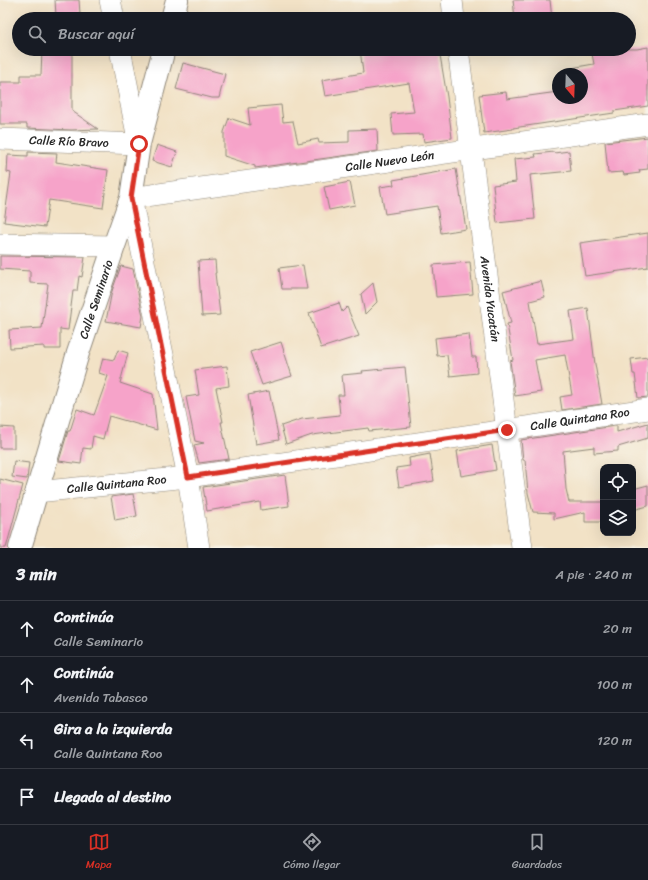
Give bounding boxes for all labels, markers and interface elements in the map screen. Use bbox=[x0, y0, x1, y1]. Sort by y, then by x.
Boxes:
search box bbox=[12, 12, 636, 56]
text: Buscar aquí bbox=[58, 21, 135, 47]
icon: search bbox=[26, 23, 48, 45]
north arrow bbox=[552, 68, 588, 104]
street label: Calle Río Bravo bbox=[29, 129, 109, 154]
route start bbox=[130, 135, 148, 153]
street label: Calle Nuevo León bbox=[344, 144, 436, 178]
street label: Avenida Yucatán bbox=[474, 254, 507, 344]
street label: Calle Seminario bbox=[72, 257, 120, 342]
street label: Calle Quintana Roo bbox=[529, 401, 631, 437]
route end bbox=[498, 421, 516, 439]
map controls bbox=[600, 464, 636, 536]
button: locate bbox=[600, 464, 636, 500]
street label: Calle Quintana Roo bbox=[66, 468, 168, 500]
button: layers bbox=[600, 500, 636, 536]
text: 3 min bbox=[16, 559, 57, 589]
text: A pie · 240 m bbox=[556, 563, 632, 586]
text: Continúa bbox=[54, 604, 113, 630]
text: 20 m bbox=[603, 617, 632, 640]
icon: ahead bbox=[16, 618, 38, 640]
text: Calle Seminario bbox=[54, 630, 143, 653]
text: Continúa bbox=[54, 660, 113, 686]
text: 100 m bbox=[597, 673, 632, 696]
icon: ahead bbox=[16, 674, 38, 696]
text: Avenida Tabasco bbox=[54, 686, 148, 709]
text: Gira a la izquierda bbox=[54, 716, 172, 742]
text: 120 m bbox=[597, 729, 632, 752]
icon: left bbox=[16, 730, 38, 752]
text: Calle Quintana Roo bbox=[54, 742, 162, 765]
text: Llegada al destino bbox=[54, 784, 171, 810]
icon: arrive bbox=[16, 786, 38, 808]
tab: Mapa bbox=[86, 831, 112, 874]
tab: Cómo llegar bbox=[283, 831, 340, 874]
tab: Guardados bbox=[512, 831, 562, 874]

